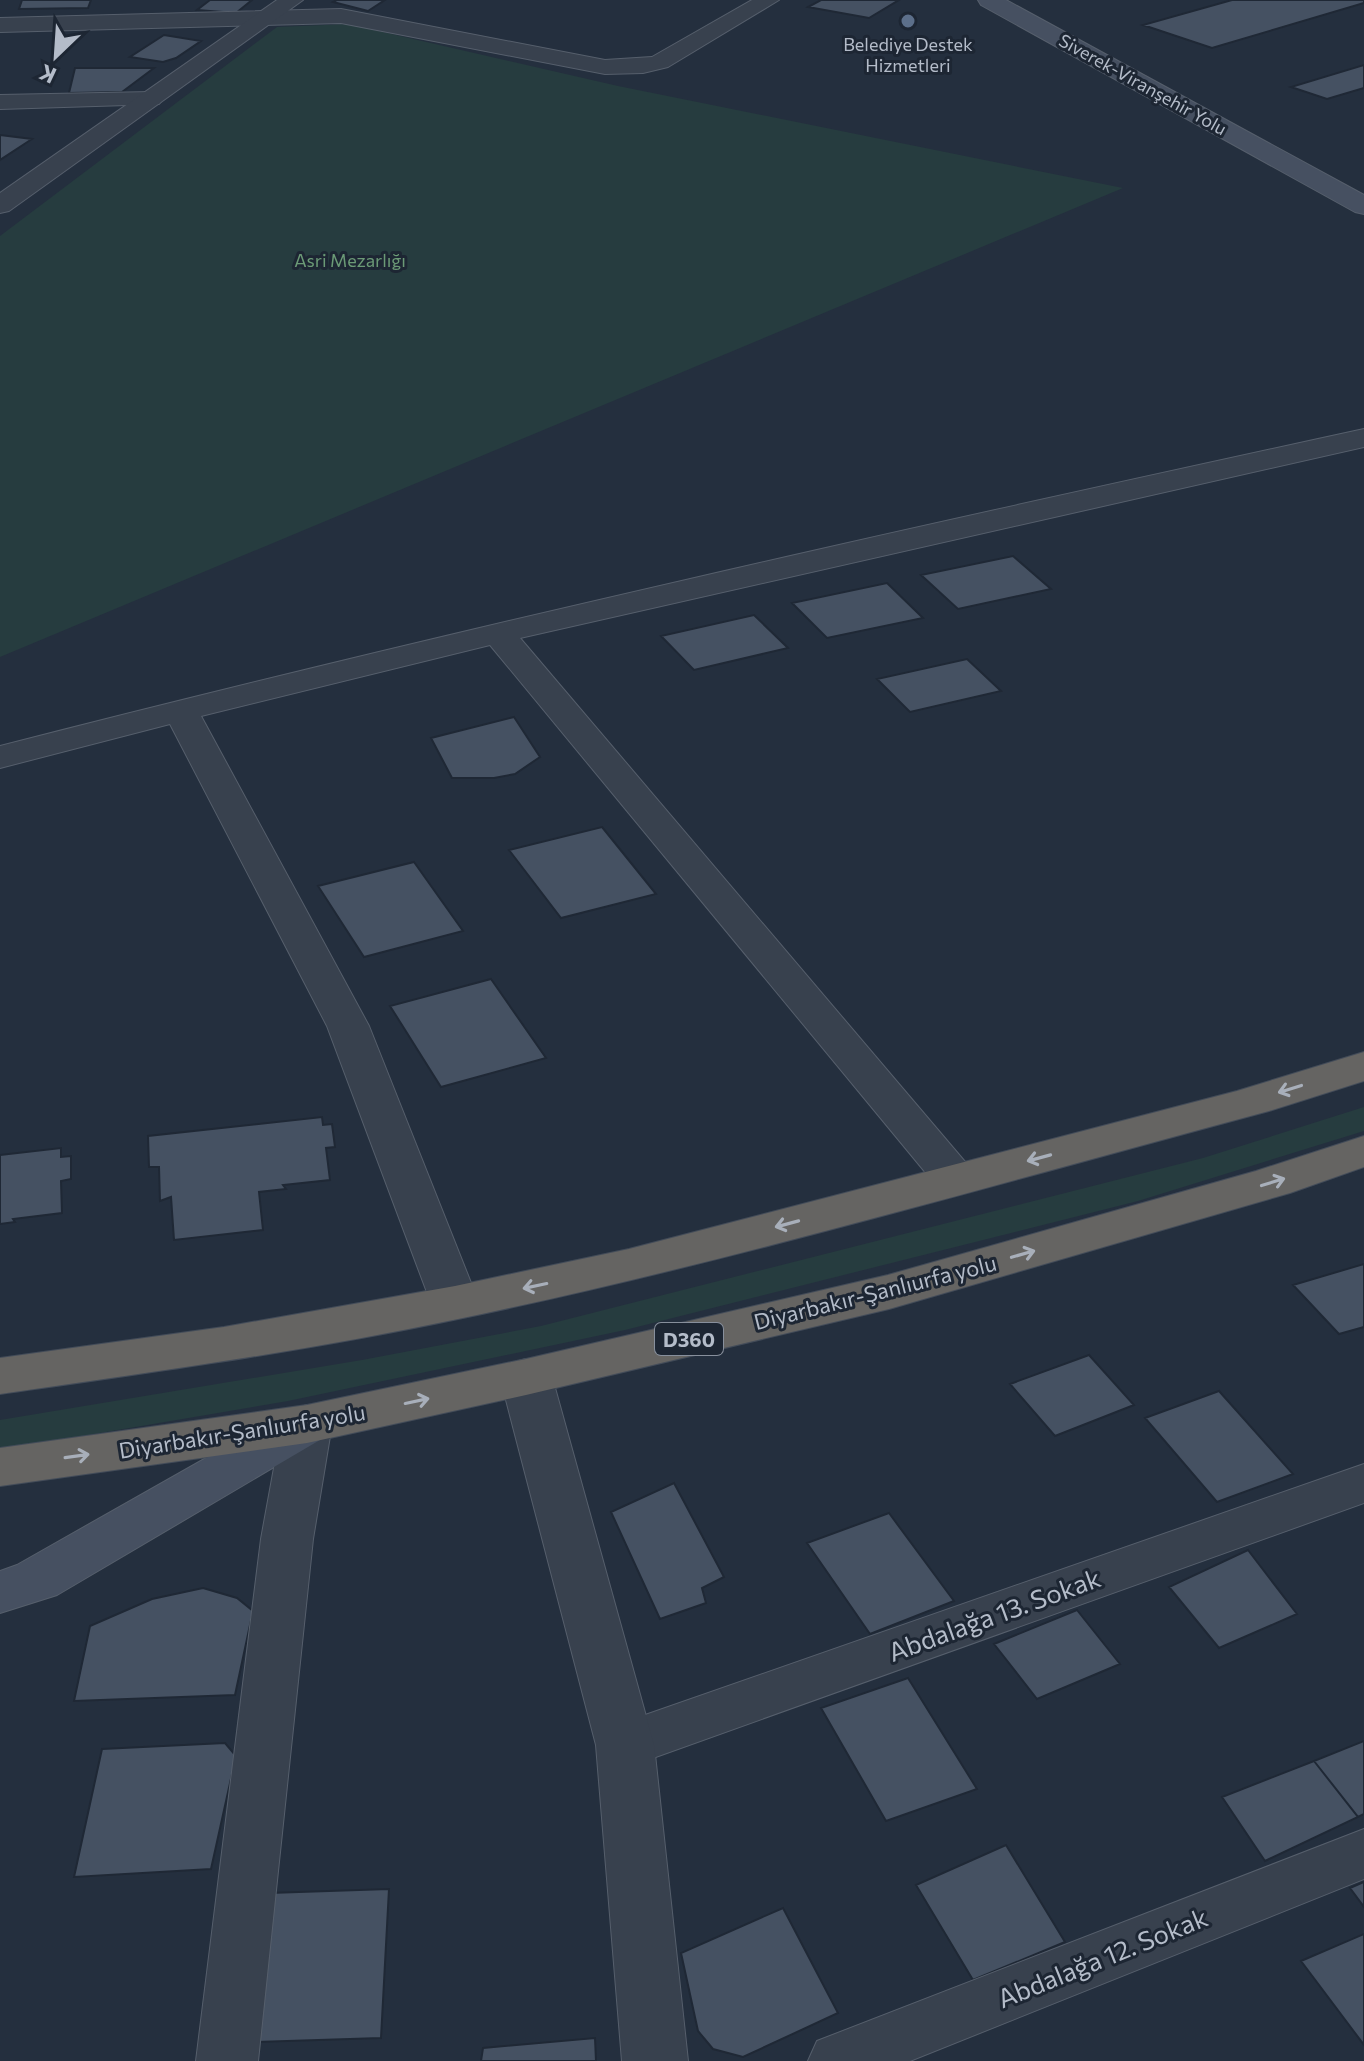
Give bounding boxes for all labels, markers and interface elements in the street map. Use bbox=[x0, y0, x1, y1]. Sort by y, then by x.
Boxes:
marker: Belediye Destek Hizmetleri bbox=[899, 12, 917, 30]
north arrow bbox=[16, 16, 96, 96]
street label: Siverek-Viranşehir Yolu bbox=[1055, 29, 1231, 139]
place label: Belediye Destek Hizmetleri bbox=[843, 33, 973, 76]
text: K bbox=[35, 59, 60, 90]
park label: Asri Mezarlığı bbox=[294, 249, 406, 271]
one-way arrow bbox=[1277, 1083, 1302, 1098]
one-way arrow bbox=[1026, 1152, 1052, 1167]
one-way arrow bbox=[1260, 1173, 1285, 1188]
one-way arrow bbox=[775, 1218, 801, 1233]
one-way arrow bbox=[1009, 1245, 1035, 1260]
street label: Diyarbakır-Şanlıurfa yolu bbox=[751, 1249, 999, 1335]
one-way arrow bbox=[522, 1279, 548, 1294]
road number: D360 bbox=[655, 1323, 723, 1355]
one-way arrow bbox=[403, 1393, 429, 1408]
street label: Diyarbakır-Şanlıurfa yolu bbox=[117, 1398, 367, 1464]
one-way arrow bbox=[64, 1448, 89, 1463]
street label: Abdalağa 13. Sokak bbox=[884, 1561, 1104, 1667]
street label: Abdalağa 12. Sokak bbox=[992, 1901, 1212, 2013]

